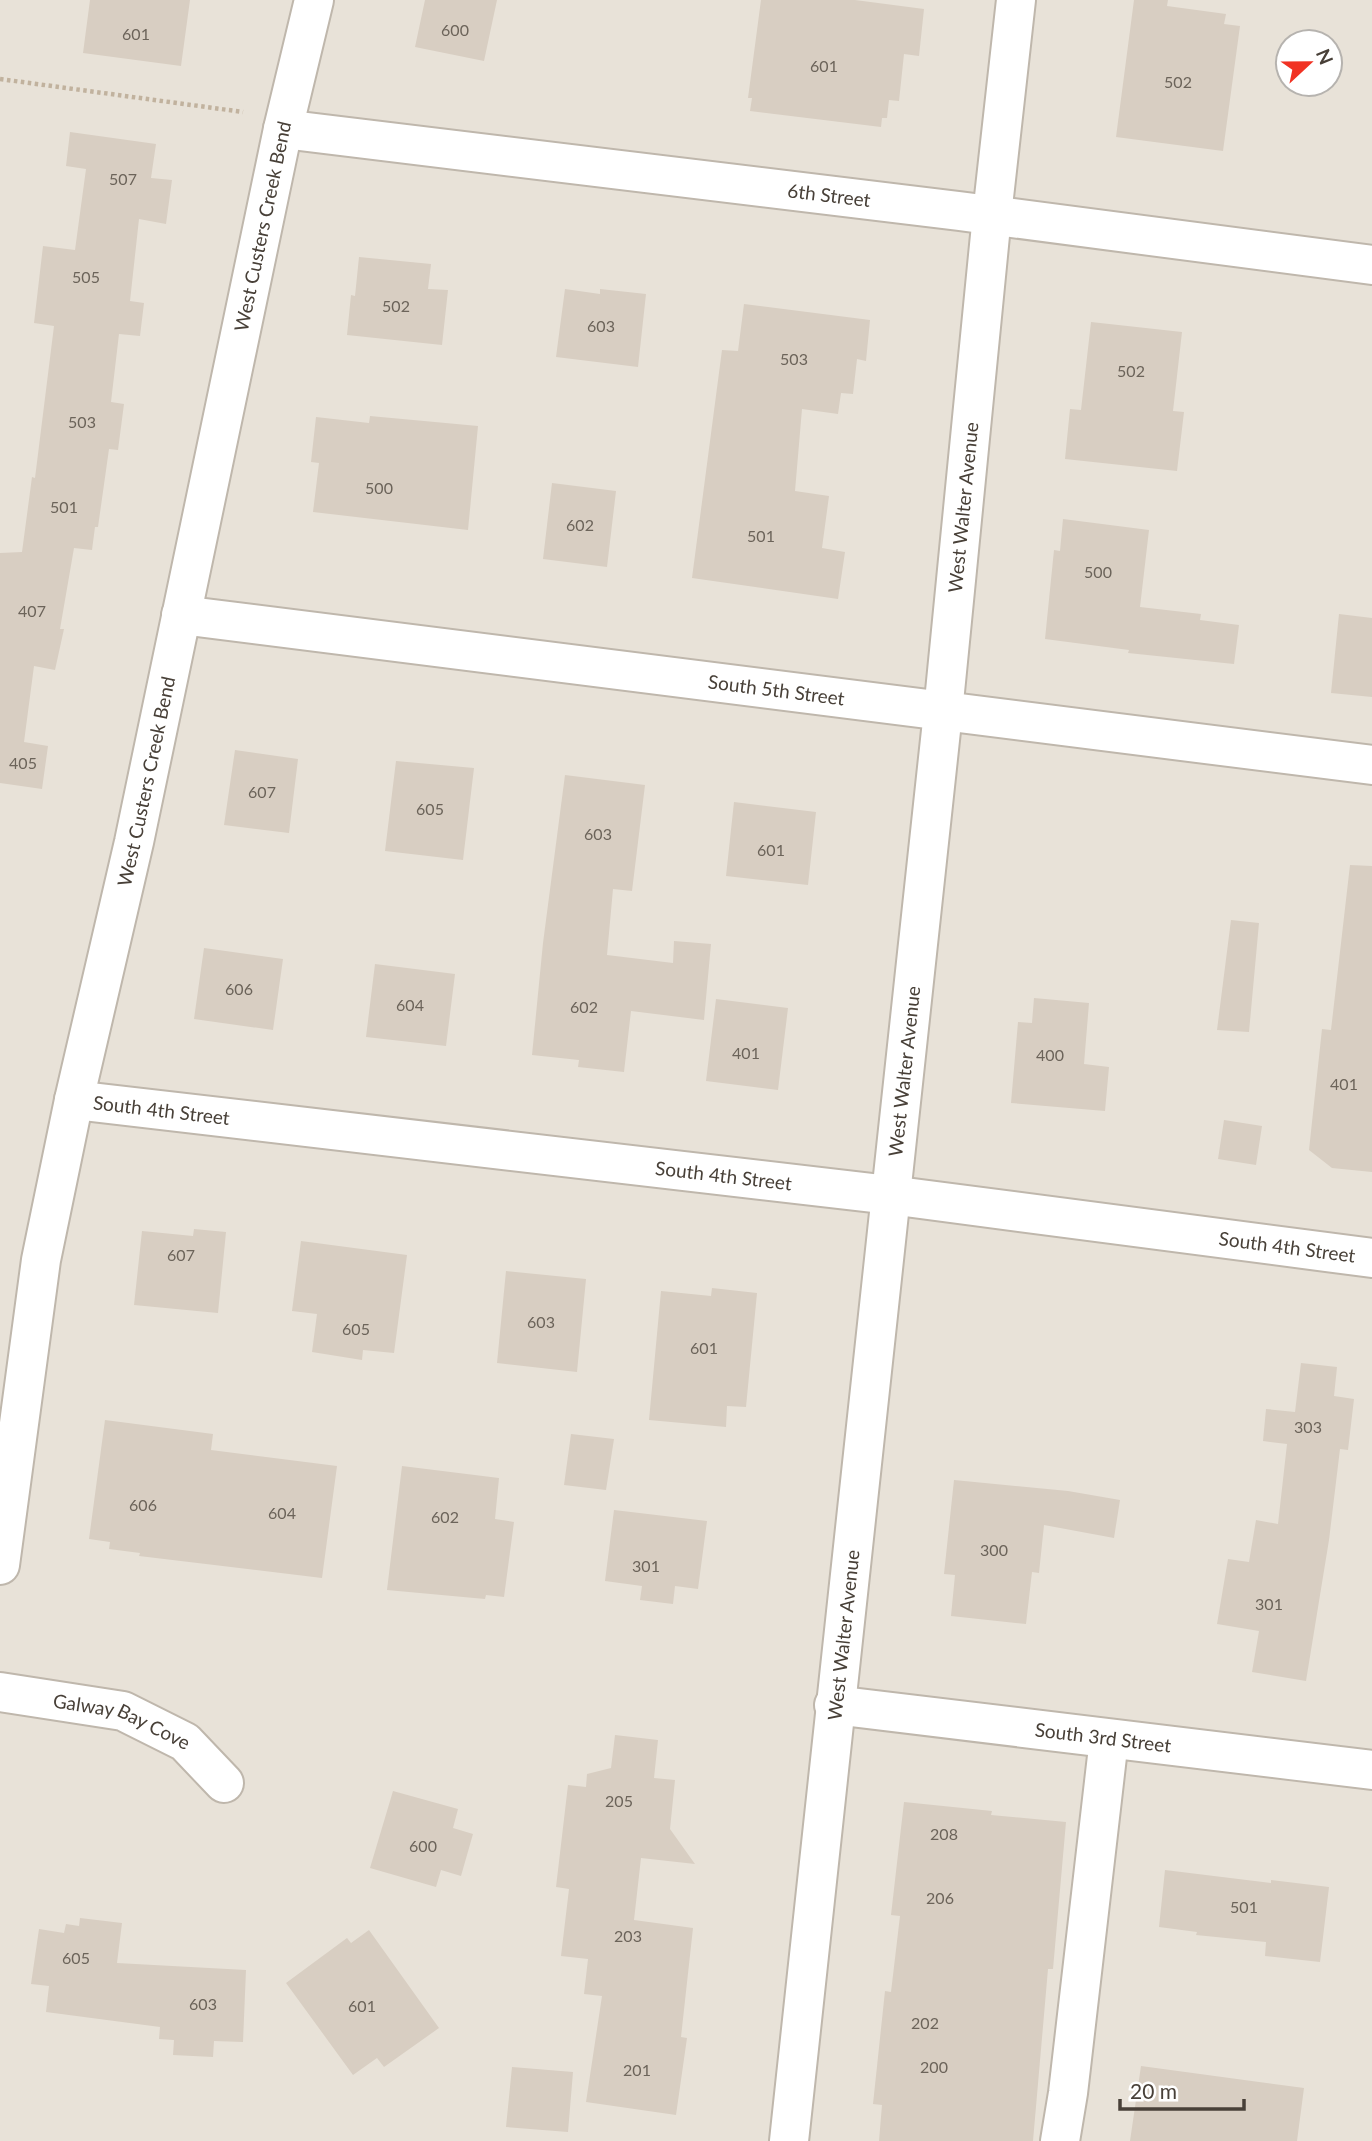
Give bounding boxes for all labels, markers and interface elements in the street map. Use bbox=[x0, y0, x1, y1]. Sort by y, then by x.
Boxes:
house number: 600 bbox=[441, 20, 469, 39]
house number: 601 bbox=[122, 24, 150, 43]
north arrow bbox=[1274, 28, 1344, 98]
text: N bbox=[1312, 45, 1339, 68]
house number: 601 bbox=[810, 56, 838, 75]
house number: 502 bbox=[1164, 72, 1192, 91]
street label: West Custers Creek Bend bbox=[229, 119, 295, 333]
house number: 507 bbox=[109, 169, 137, 188]
street label: 6th Street bbox=[786, 178, 872, 211]
house number: 505 bbox=[72, 267, 100, 286]
house number: 502 bbox=[382, 296, 410, 315]
house number: 603 bbox=[587, 316, 615, 335]
house number: 503 bbox=[780, 349, 808, 368]
house number: 502 bbox=[1117, 361, 1145, 380]
house number: 503 bbox=[68, 412, 96, 431]
street label: West Walter Avenue bbox=[943, 421, 983, 594]
house number: 500 bbox=[365, 478, 393, 497]
house number: 501 bbox=[50, 497, 78, 516]
house number: 602 bbox=[566, 515, 594, 534]
house number: 501 bbox=[747, 526, 775, 545]
house number: 500 bbox=[1084, 562, 1112, 581]
house number: 407 bbox=[18, 601, 46, 620]
street label: South 5th Street bbox=[707, 669, 846, 709]
street label: West Custers Creek Bend bbox=[112, 674, 179, 888]
house number: 405 bbox=[9, 753, 37, 772]
house number: 607 bbox=[248, 782, 276, 801]
house number: 605 bbox=[416, 799, 444, 818]
house number: 603 bbox=[584, 824, 612, 843]
house number: 601 bbox=[757, 840, 785, 859]
house number: 606 bbox=[225, 979, 253, 998]
street label: West Walter Avenue bbox=[883, 985, 924, 1158]
house number: 604 bbox=[396, 995, 424, 1014]
house number: 602 bbox=[570, 997, 598, 1016]
house number: 401 bbox=[732, 1043, 760, 1062]
house number: 400 bbox=[1036, 1045, 1064, 1064]
house number: 401 bbox=[1330, 1074, 1358, 1093]
street label: South 4th Street bbox=[92, 1090, 231, 1129]
street label: South 4th Street bbox=[654, 1156, 793, 1195]
street label: South 4th Street bbox=[1218, 1226, 1357, 1267]
house number: 607 bbox=[167, 1245, 195, 1264]
house number: 603 bbox=[527, 1312, 555, 1331]
house number: 605 bbox=[342, 1319, 370, 1338]
house number: 601 bbox=[690, 1338, 718, 1357]
house number: 303 bbox=[1294, 1417, 1322, 1436]
house number: 606 bbox=[129, 1495, 157, 1514]
house number: 604 bbox=[268, 1503, 296, 1522]
house number: 602 bbox=[431, 1507, 459, 1526]
house number: 300 bbox=[980, 1540, 1008, 1559]
street label: West Walter Avenue bbox=[822, 1548, 864, 1721]
house number: 301 bbox=[632, 1556, 660, 1575]
house number: 301 bbox=[1255, 1594, 1283, 1613]
street label: Galway Bay Cove bbox=[52, 1688, 194, 1754]
street label: South 3rd Street bbox=[1034, 1717, 1173, 1757]
house number: 205 bbox=[605, 1791, 633, 1810]
house number: 208 bbox=[930, 1824, 958, 1843]
house number: 600 bbox=[409, 1836, 437, 1855]
house number: 206 bbox=[926, 1888, 954, 1907]
house number: 501 bbox=[1230, 1897, 1258, 1916]
house number: 203 bbox=[614, 1926, 642, 1945]
house number: 605 bbox=[62, 1948, 90, 1967]
house number: 603 bbox=[189, 1994, 217, 2013]
house number: 601 bbox=[348, 1996, 376, 2015]
house number: 202 bbox=[911, 2013, 939, 2032]
house number: 200 bbox=[920, 2057, 948, 2076]
house number: 201 bbox=[623, 2060, 651, 2079]
scale bar bbox=[1120, 2068, 1244, 2112]
text: 20 m bbox=[1130, 2078, 1177, 2103]

